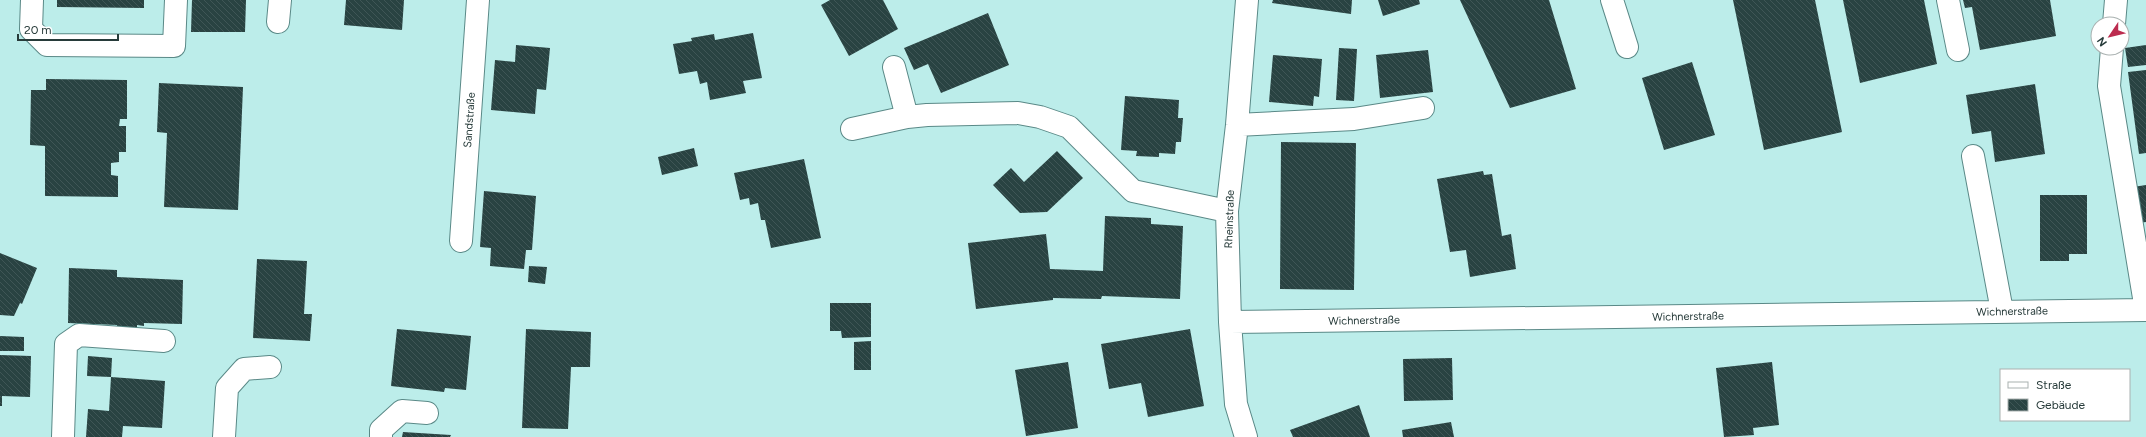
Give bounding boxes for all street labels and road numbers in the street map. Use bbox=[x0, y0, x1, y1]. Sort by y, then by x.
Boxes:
street label: Sandstraße bbox=[461, 92, 478, 148]
street label: Rheinstraße bbox=[1222, 190, 1237, 248]
street label: Wichnerstraße bbox=[1976, 304, 2048, 319]
street label: Wichnerstraße bbox=[1652, 309, 1724, 324]
street label: Wichnerstraße bbox=[1328, 313, 1400, 328]

